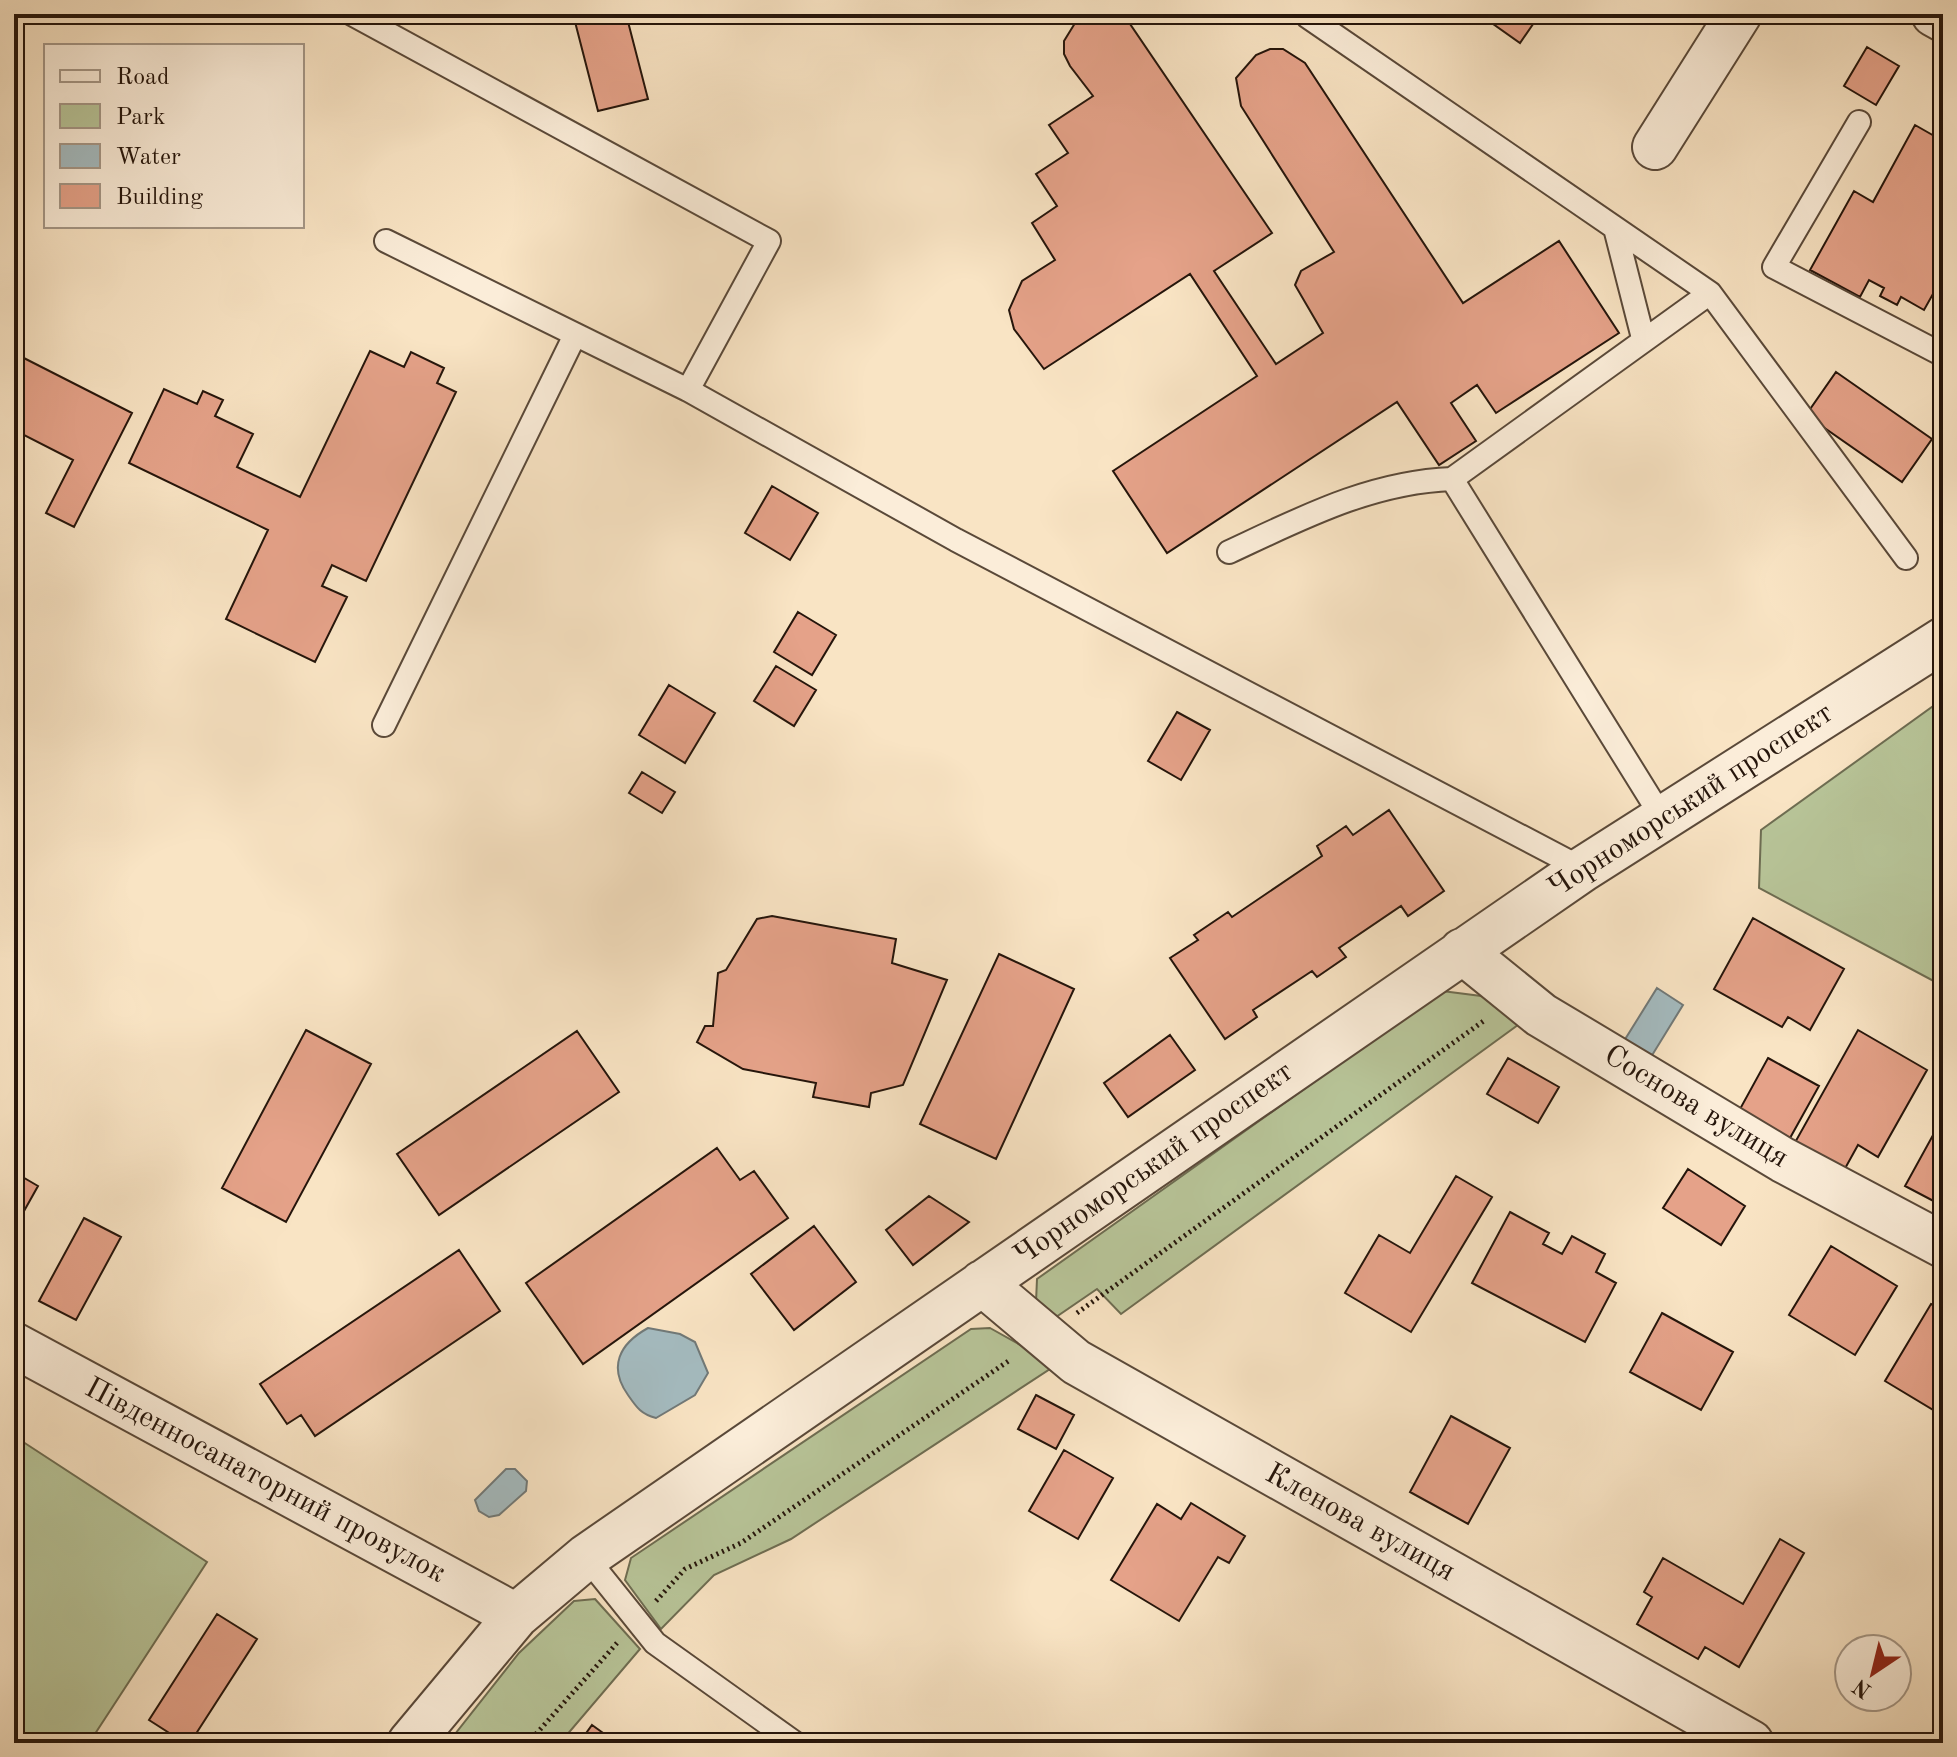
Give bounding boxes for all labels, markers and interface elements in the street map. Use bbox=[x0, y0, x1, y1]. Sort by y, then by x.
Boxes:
legend bbox=[44, 44, 304, 228]
text: Road bbox=[116, 66, 169, 90]
text: Park bbox=[116, 106, 165, 130]
text: Water bbox=[116, 146, 181, 170]
text: Building bbox=[116, 186, 203, 210]
street label: Чорноморський проспект bbox=[1544, 698, 1838, 904]
street label: Соснова вулиця bbox=[1599, 1040, 1793, 1174]
street label: Чорноморський проспект bbox=[1009, 1056, 1299, 1272]
street label: Південносанаторний провулок bbox=[80, 1373, 450, 1589]
street label: Кленова вулиця bbox=[1260, 1459, 1460, 1587]
north arrow bbox=[1833, 1633, 1913, 1713]
text: N bbox=[1849, 1674, 1876, 1702]

